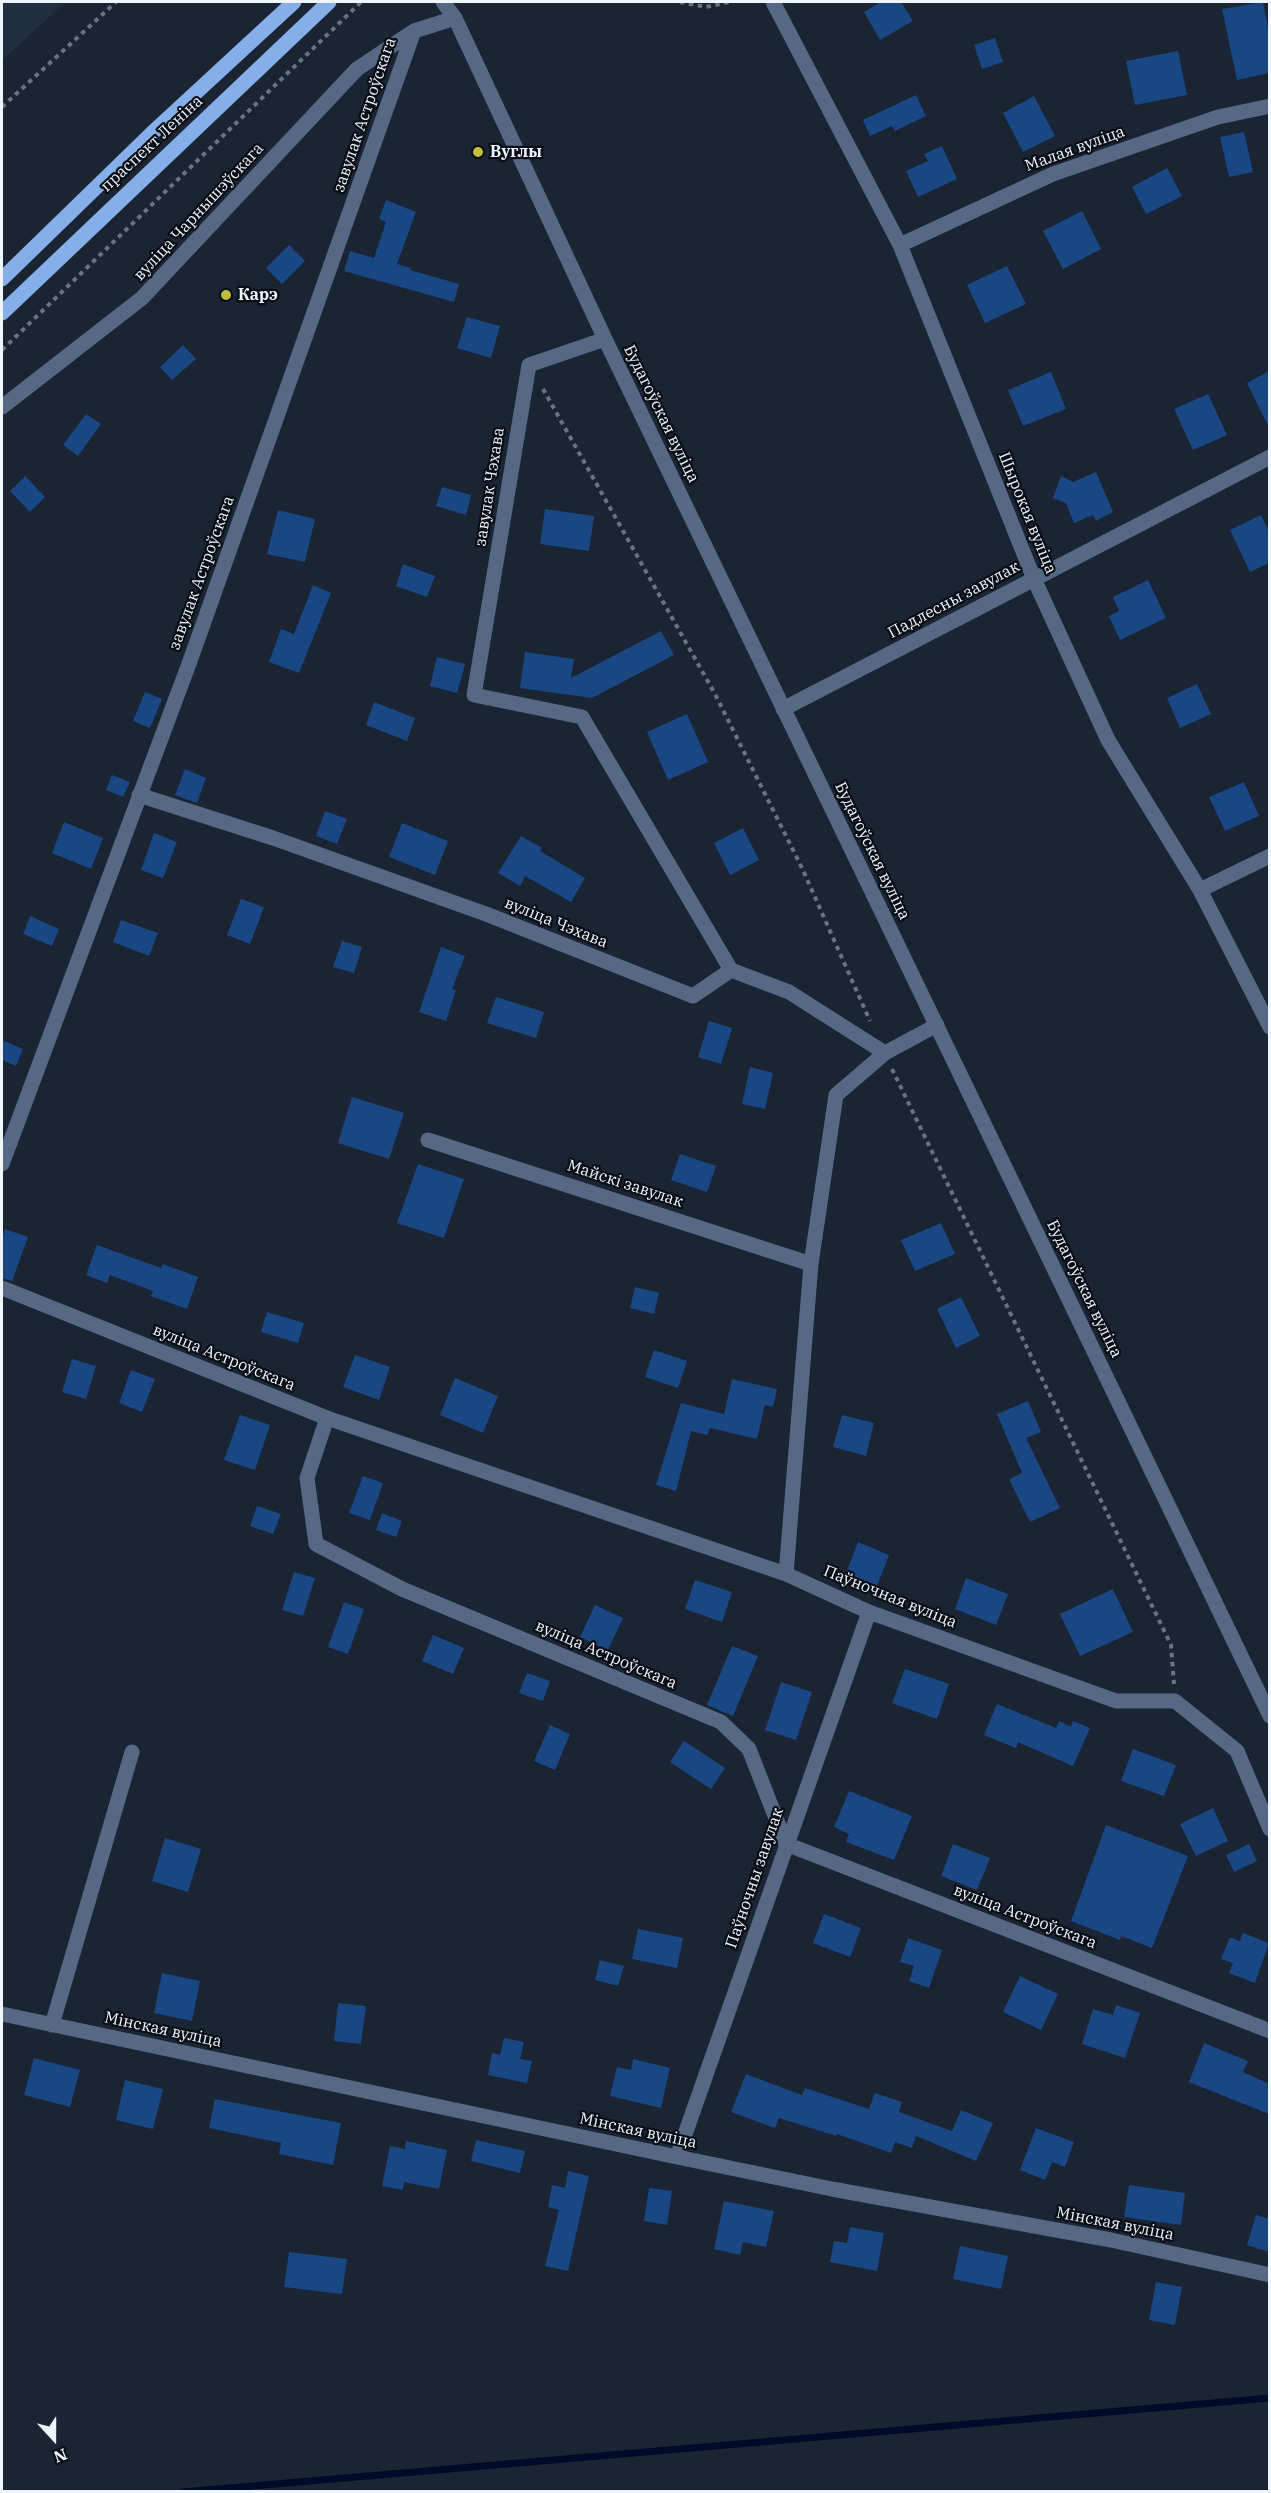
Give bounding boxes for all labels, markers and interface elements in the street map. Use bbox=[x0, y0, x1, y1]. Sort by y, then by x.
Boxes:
street label: завулак Астроўскага bbox=[329, 35, 401, 195]
street label: праспект Леніна bbox=[97, 92, 207, 196]
street label: Малая вуліца bbox=[1022, 122, 1128, 176]
street label: вуліца Чарнышэўскага bbox=[130, 139, 268, 285]
place label: Вуглы bbox=[490, 142, 542, 162]
marker: Вуглы bbox=[471, 145, 485, 159]
place label: Карэ bbox=[238, 285, 278, 305]
marker: Карэ bbox=[219, 288, 233, 302]
street label: Будагоўская вуліца bbox=[619, 342, 703, 486]
street label: завулак Чэхава bbox=[471, 426, 509, 548]
street label: Шырокая вуліца bbox=[994, 449, 1060, 577]
street label: завулак Астроўскага bbox=[165, 493, 239, 653]
street label: Падлесны завулак bbox=[885, 557, 1023, 643]
street label: Будагоўская вуліца bbox=[830, 779, 914, 923]
street label: вуліца Чэхава bbox=[502, 894, 610, 952]
street label: Майскі завулак bbox=[565, 1156, 685, 1212]
street label: Будагоўская вуліца bbox=[1042, 1217, 1126, 1361]
street label: вуліца Астроўскага bbox=[150, 1321, 298, 1395]
street label: Паўночная вуліца bbox=[821, 1562, 959, 1632]
street label: вуліца Астроўскага bbox=[532, 1616, 680, 1694]
street label: Паўночны завулак bbox=[722, 1805, 788, 1951]
street label: вуліца Астроўскага bbox=[951, 1881, 1099, 1953]
street label: Мінская вуліца bbox=[103, 2008, 223, 2052]
street label: Мінская вуліца bbox=[578, 2109, 698, 2153]
street label: Мінская вуліца bbox=[1055, 2203, 1175, 2245]
north arrow bbox=[24, 2409, 84, 2469]
text: N bbox=[51, 2444, 70, 2467]

